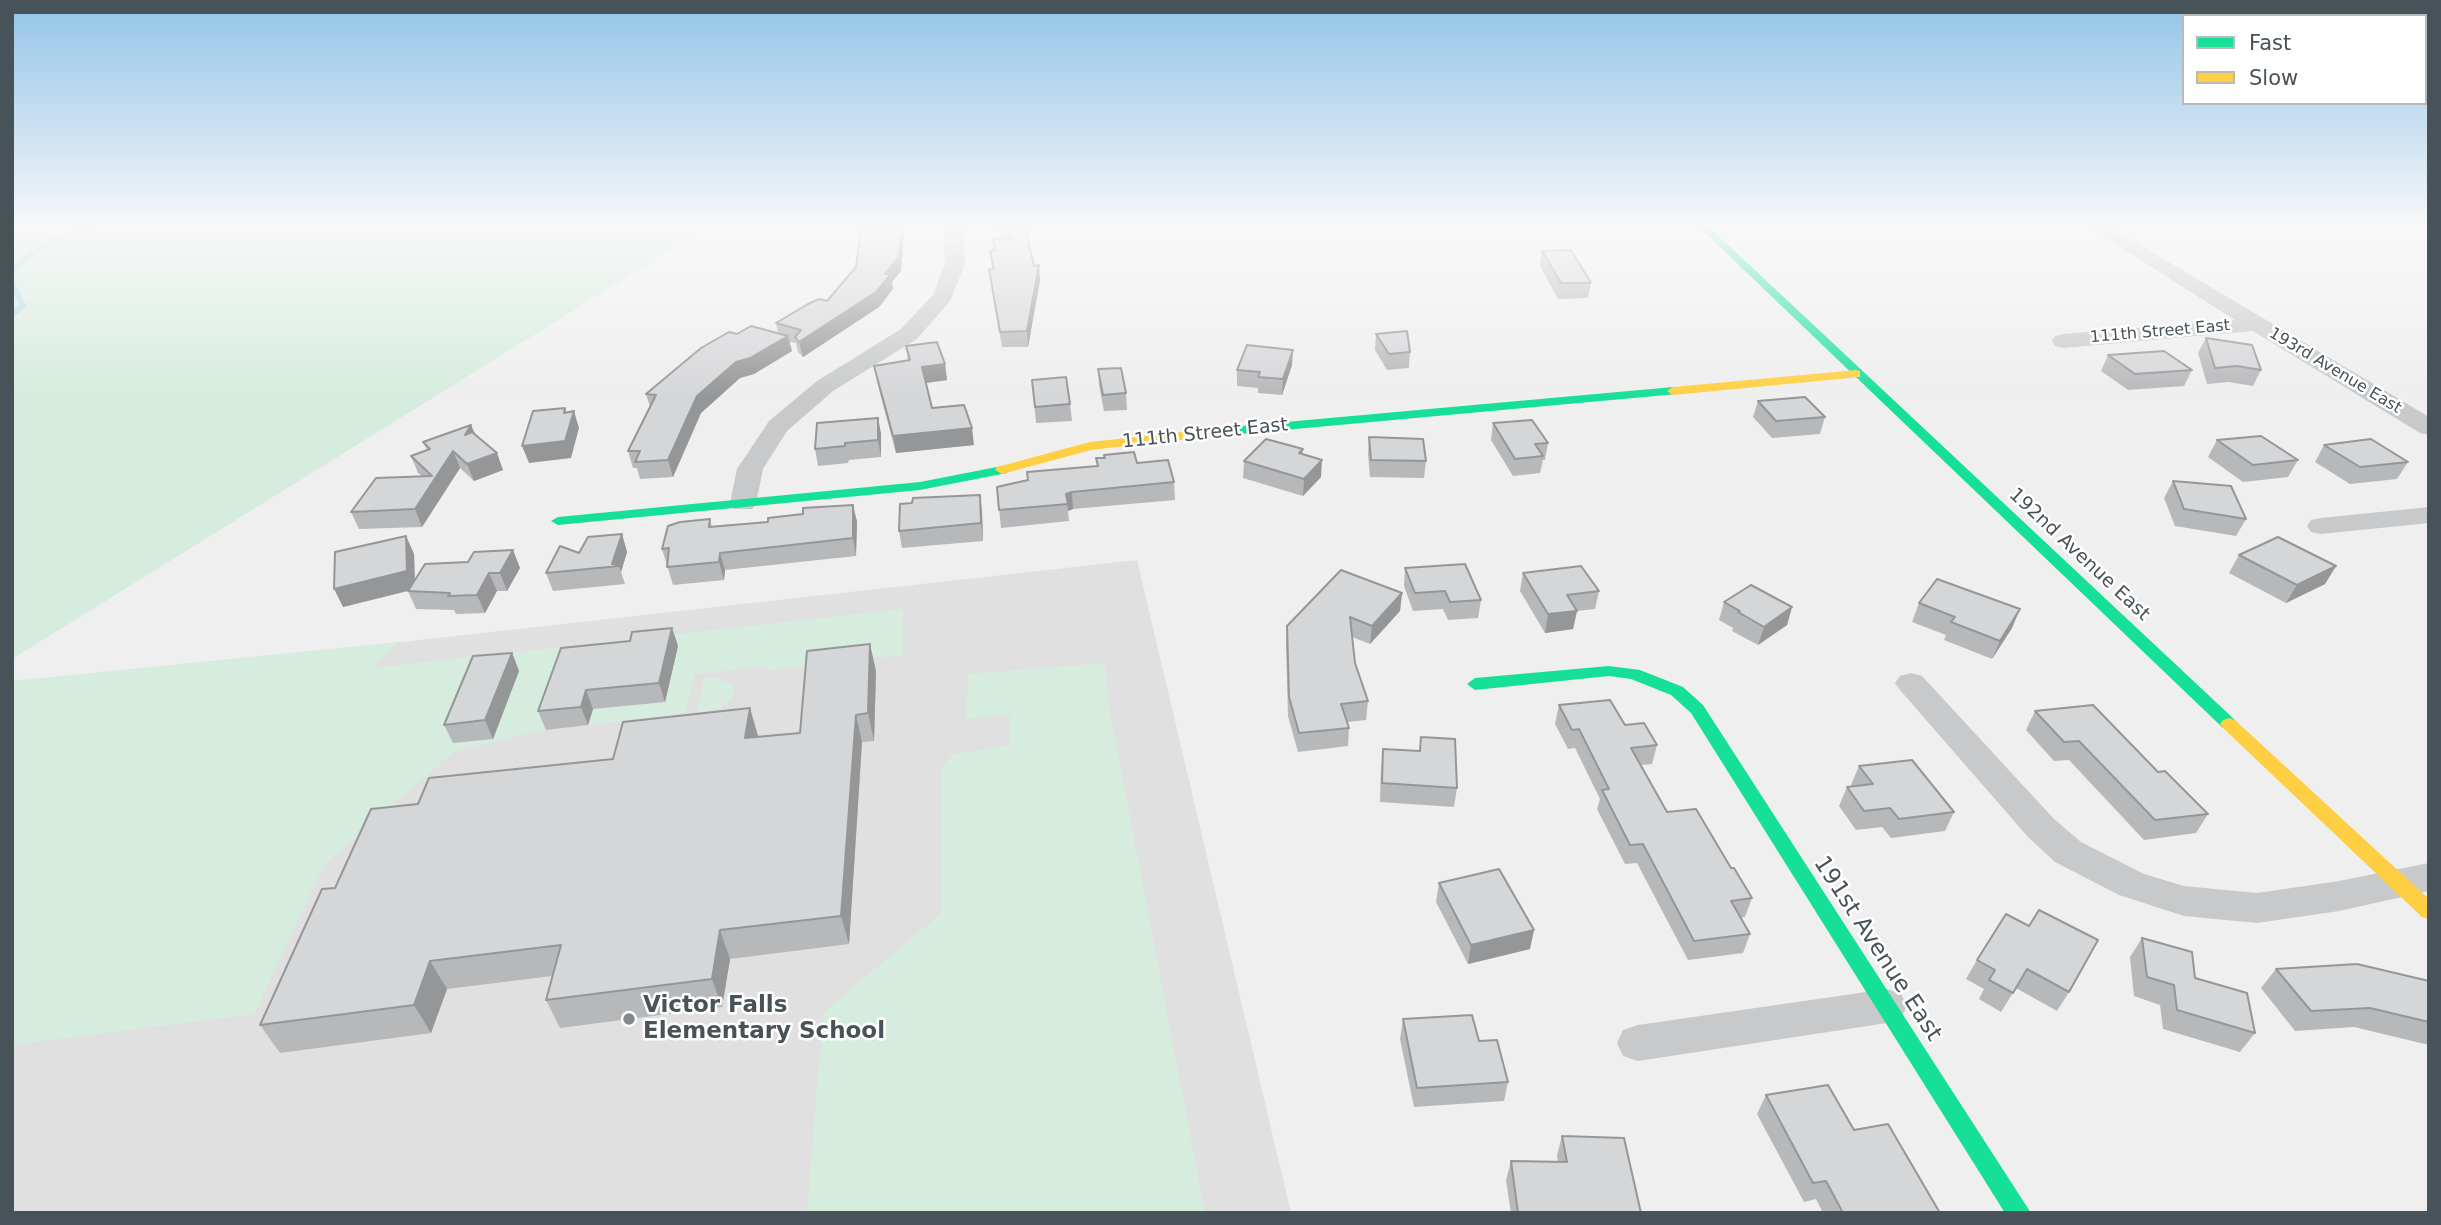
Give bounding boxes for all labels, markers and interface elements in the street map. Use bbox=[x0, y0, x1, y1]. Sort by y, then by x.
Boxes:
legend bbox=[2182, 14, 2427, 105]
text: Fast bbox=[2249, 31, 2291, 55]
text: Slow bbox=[2249, 66, 2298, 90]
street label: 111th Street East bbox=[2089, 316, 2231, 348]
street label: 193rd Avenue East bbox=[2265, 324, 2405, 418]
street label: 111th Street East bbox=[1121, 414, 1289, 454]
street label: 192nd Avenue East bbox=[2004, 484, 2154, 626]
street label: 191st Avenue East bbox=[1807, 851, 1947, 1047]
place label: Victor Falls Elementary School bbox=[643, 992, 885, 1046]
marker: Victor Falls Elementary School bbox=[621, 1011, 637, 1027]

